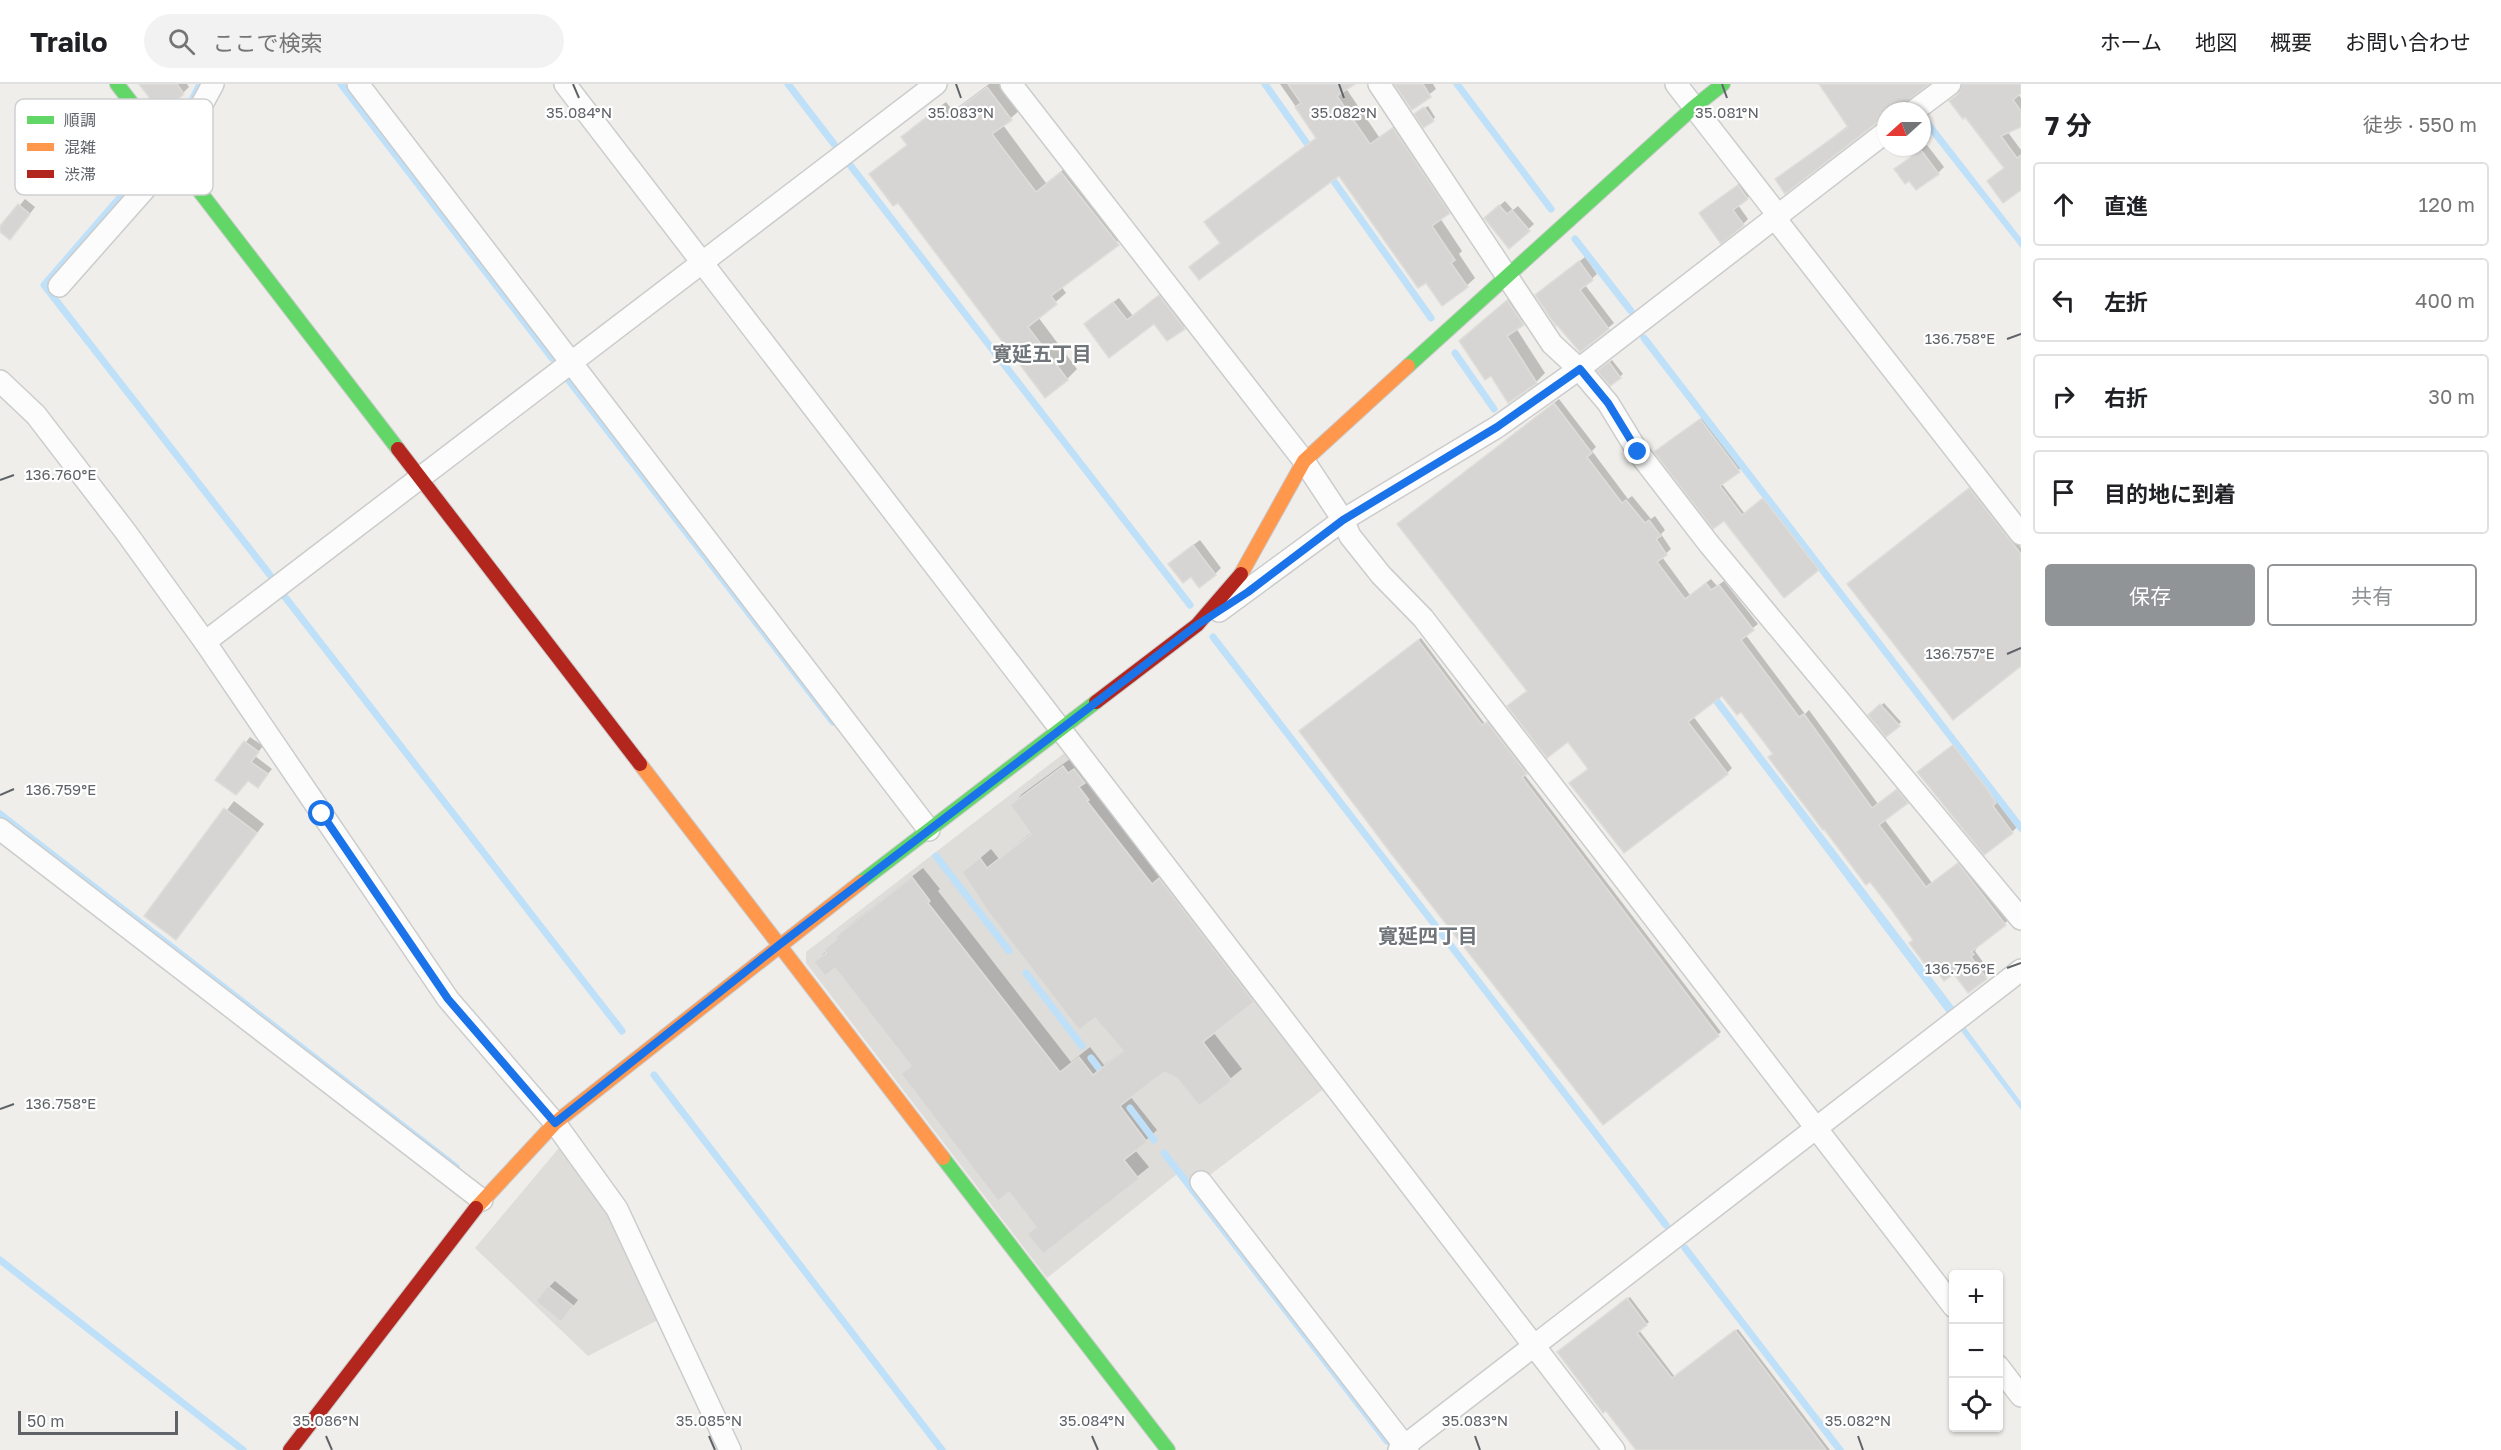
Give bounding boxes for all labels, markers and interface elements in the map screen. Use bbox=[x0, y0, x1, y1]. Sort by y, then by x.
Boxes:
search box bbox=[144, 14, 564, 68]
text: Trailo bbox=[30, 25, 108, 58]
icon: search bbox=[165, 25, 198, 58]
text: ここで検索 bbox=[213, 29, 323, 56]
text: ホーム bbox=[2100, 29, 2162, 55]
text: 地図 bbox=[2195, 29, 2237, 55]
text: 概要 bbox=[2270, 29, 2312, 55]
text: お問い合わせ bbox=[2345, 29, 2471, 55]
legend bbox=[15, 99, 213, 195]
north arrow bbox=[1877, 102, 1931, 156]
text: 35.084°N bbox=[546, 103, 612, 121]
text: 35.083°N bbox=[928, 103, 994, 121]
text: 35.082°N bbox=[1311, 103, 1377, 121]
text: 35.081°N bbox=[1695, 103, 1759, 121]
text: 順調 bbox=[64, 110, 96, 130]
text: 7 分 bbox=[2045, 110, 2092, 141]
text: 徒歩 · 550 m bbox=[2363, 112, 2477, 136]
text: 混雑 bbox=[64, 137, 96, 157]
text: 渋滞 bbox=[64, 164, 96, 184]
icon: ahead bbox=[2047, 188, 2080, 221]
text: 直進 bbox=[2104, 192, 2148, 219]
text: 120 m bbox=[2419, 192, 2475, 216]
icon: left bbox=[2047, 284, 2080, 317]
text: 左折 bbox=[2104, 288, 2148, 315]
text: 400 m bbox=[2415, 288, 2475, 312]
text: 136.758°E bbox=[1925, 329, 1995, 347]
district label: 寛延五丁目 bbox=[992, 341, 1092, 365]
icon: right bbox=[2047, 380, 2080, 413]
text: 右折 bbox=[2104, 384, 2148, 411]
text: 30 m bbox=[2428, 384, 2475, 408]
route end bbox=[1624, 438, 1650, 464]
text: 136.760°E bbox=[26, 465, 96, 483]
icon: arrive bbox=[2047, 476, 2080, 509]
text: 目的地に到着 bbox=[2104, 480, 2236, 507]
button: 保存 bbox=[2045, 564, 2255, 626]
button: 共有 bbox=[2267, 564, 2477, 626]
text: 136.757°E bbox=[1925, 644, 1995, 662]
text: 136.759°E bbox=[26, 780, 96, 798]
route start bbox=[308, 800, 334, 826]
district label: 寛延四丁目 bbox=[1378, 923, 1478, 947]
text: 136.756°E bbox=[1925, 959, 1995, 977]
text: 136.758°E bbox=[26, 1094, 96, 1112]
map controls bbox=[1949, 1270, 2003, 1432]
button: + bbox=[1949, 1270, 2003, 1324]
button: − bbox=[1949, 1324, 2003, 1378]
button: locate bbox=[1949, 1378, 2003, 1432]
scale bar bbox=[18, 1408, 178, 1436]
text: 50 m bbox=[27, 1411, 64, 1431]
text: 35.086°N bbox=[293, 1411, 359, 1429]
text: 35.085°N bbox=[676, 1411, 742, 1429]
text: 35.084°N bbox=[1059, 1411, 1125, 1429]
text: 35.083°N bbox=[1442, 1411, 1508, 1429]
text: 35.082°N bbox=[1825, 1411, 1891, 1429]

